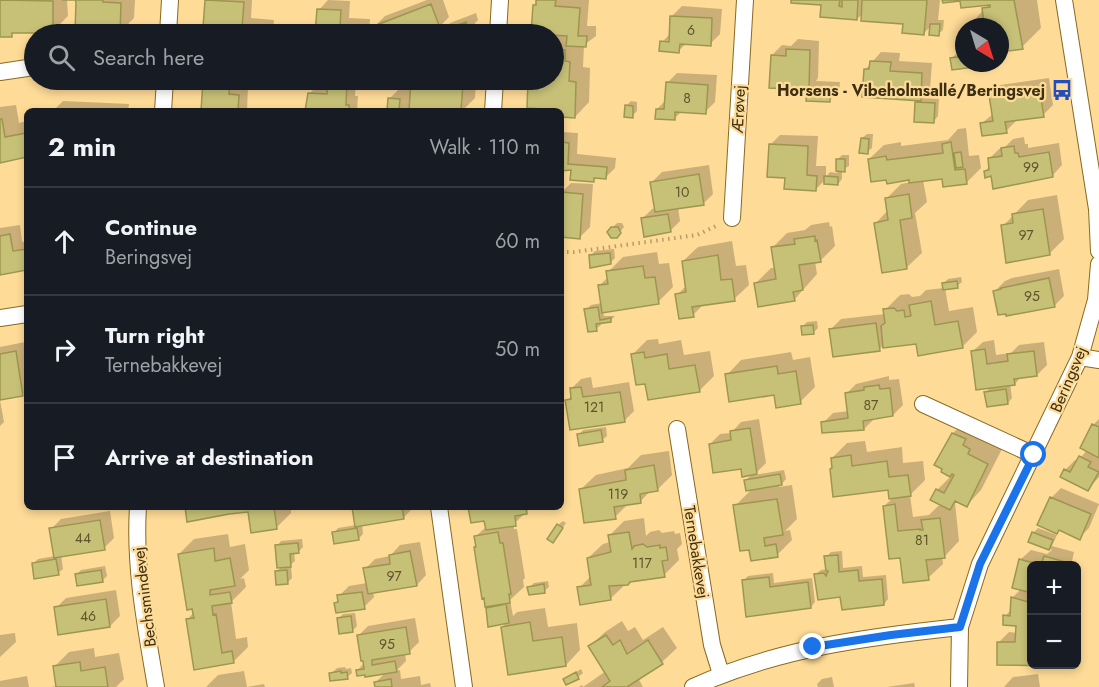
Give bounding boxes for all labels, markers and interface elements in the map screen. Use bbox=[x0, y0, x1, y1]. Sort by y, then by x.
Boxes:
north arrow bbox=[955, 18, 1009, 72]
house number: 6 bbox=[687, 20, 695, 40]
search box bbox=[24, 24, 564, 90]
icon: search bbox=[45, 41, 78, 74]
text: Search here bbox=[93, 41, 204, 73]
bus stop icon: Horsens - Vibeholmsallé/Beringsvej bbox=[1050, 78, 1074, 102]
place label: Horsens - Vibeholmsallé/Beringsvej bbox=[777, 79, 1045, 102]
street label: Ærøvej bbox=[726, 84, 751, 134]
house number: 8 bbox=[683, 88, 691, 108]
text: 2 min bbox=[48, 128, 116, 166]
text: Walk · 110 m bbox=[430, 133, 540, 162]
house number: 99 bbox=[1023, 157, 1039, 177]
house number: 10 bbox=[675, 182, 689, 202]
text: Continue bbox=[105, 211, 197, 243]
icon: ahead bbox=[48, 225, 81, 258]
house number: 97 bbox=[1019, 225, 1034, 245]
text: 60 m bbox=[495, 227, 540, 256]
text: Beringsvej bbox=[105, 243, 192, 272]
house number: 95 bbox=[1024, 286, 1040, 306]
text: Turn right bbox=[105, 319, 205, 351]
icon: right bbox=[48, 333, 81, 366]
text: 50 m bbox=[495, 335, 540, 364]
street label: Beringsvej bbox=[1044, 343, 1093, 416]
text: Ternebakkevej bbox=[105, 351, 222, 380]
house number: 87 bbox=[864, 395, 879, 415]
house number: 121 bbox=[584, 397, 604, 417]
icon: arrive bbox=[48, 441, 81, 474]
text: Arrive at destination bbox=[105, 441, 314, 473]
route start bbox=[1020, 441, 1046, 467]
house number: 119 bbox=[608, 484, 628, 504]
street label: Ternebakkevej bbox=[678, 504, 715, 600]
house number: 44 bbox=[75, 528, 91, 548]
house number: 81 bbox=[915, 530, 929, 550]
street label: Bechsmindevej bbox=[127, 545, 162, 648]
house number: 117 bbox=[632, 553, 653, 573]
map controls bbox=[1027, 561, 1081, 669]
button: + bbox=[1027, 561, 1081, 615]
house number: 97 bbox=[387, 566, 402, 586]
house number: 46 bbox=[80, 606, 96, 626]
button: − bbox=[1027, 615, 1081, 669]
route end bbox=[799, 633, 825, 659]
house number: 95 bbox=[379, 634, 395, 654]

